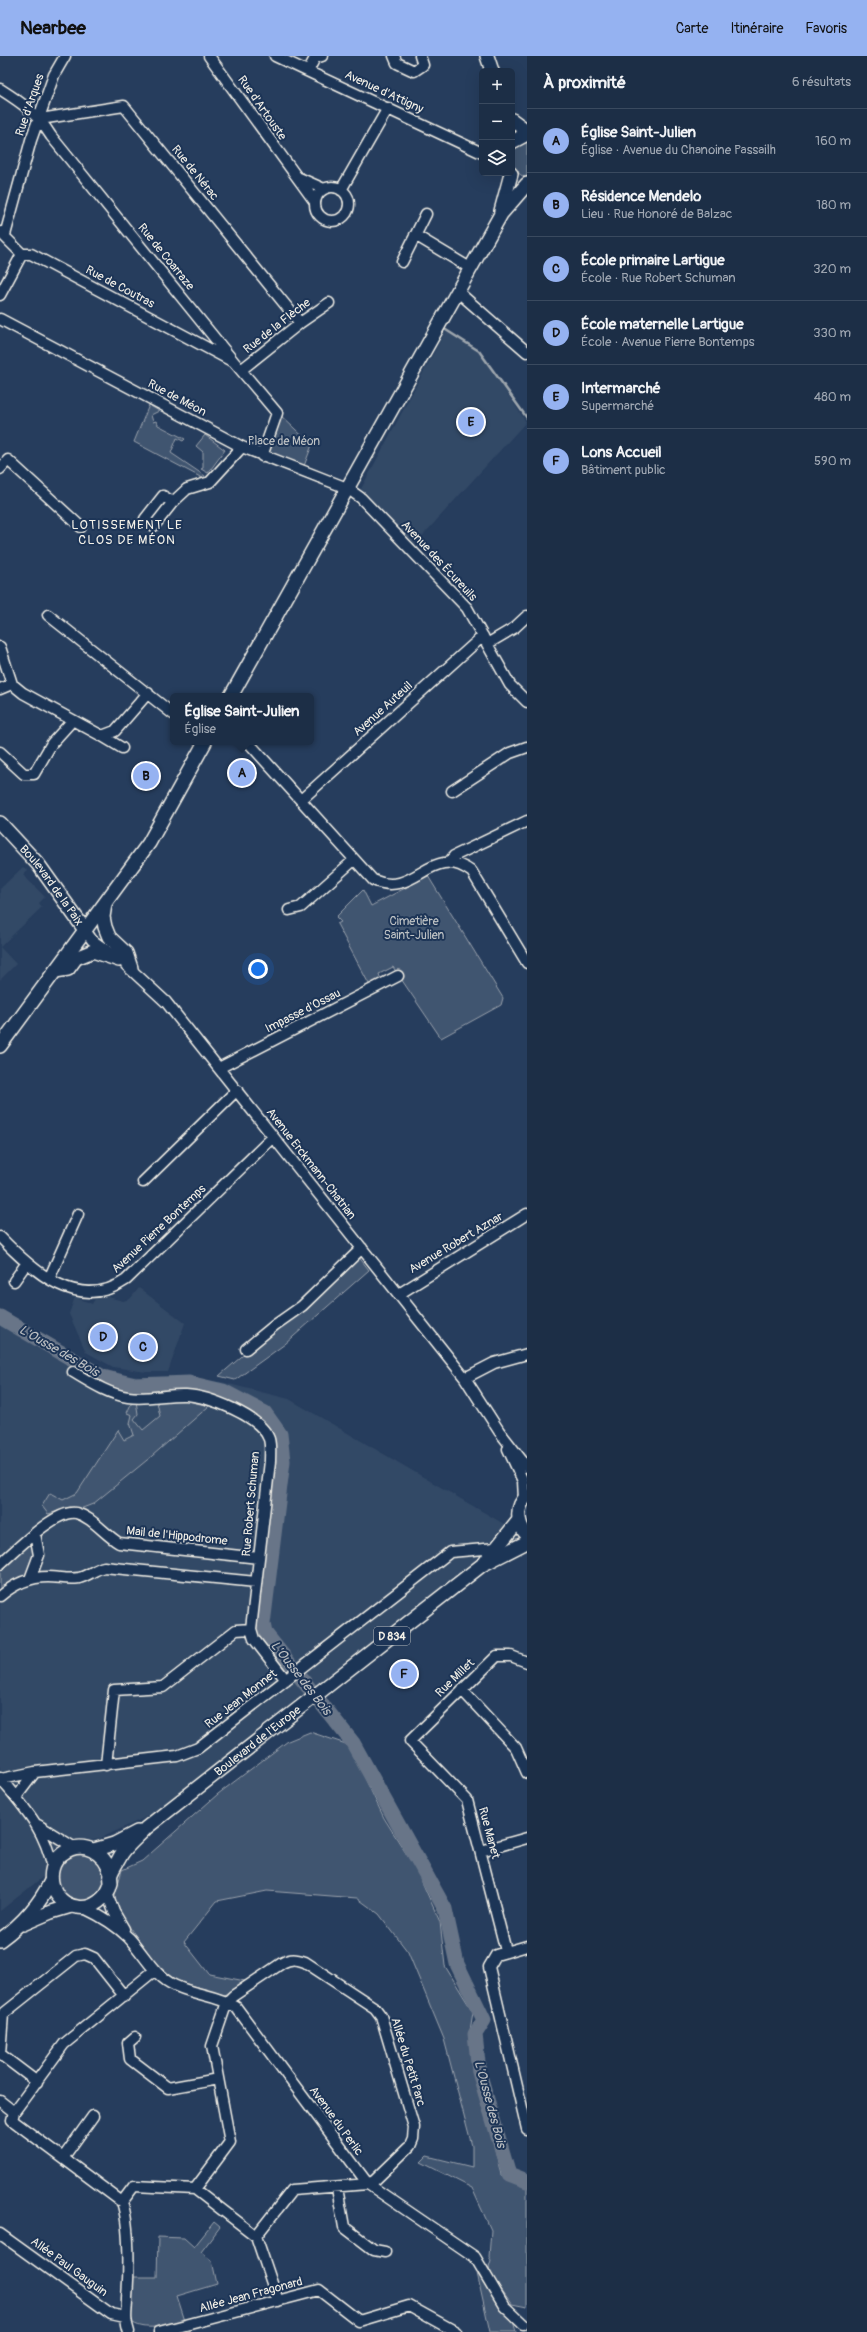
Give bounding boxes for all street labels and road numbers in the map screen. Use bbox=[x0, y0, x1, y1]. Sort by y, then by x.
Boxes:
street label: Avenue d'Attigny bbox=[342, 67, 426, 117]
street label: Rue d'Arques bbox=[12, 71, 48, 138]
street label: Rue d'Artouste bbox=[234, 73, 290, 143]
street label: Rue de Nérac bbox=[168, 142, 222, 204]
street label: Rue de Coarraze bbox=[134, 221, 198, 294]
street label: Rue de Coutras bbox=[83, 263, 158, 312]
street label: Rue de la Flèche bbox=[240, 295, 314, 357]
street label: Rue de Méon bbox=[145, 376, 209, 420]
street label: Avenue des Écureuils bbox=[398, 517, 481, 605]
street label: Avenue Auteuil bbox=[350, 678, 416, 740]
street label: Boulevard de la Paix bbox=[17, 842, 87, 928]
street label: Impasse d'Ossau bbox=[263, 986, 343, 1036]
street label: Avenue Erckmann-Chatrian bbox=[263, 1105, 359, 1223]
street label: Avenue Pierre Bontemps bbox=[109, 1181, 210, 1276]
street label: Avenue Robert Aznar bbox=[406, 1209, 506, 1277]
street label: Rue Robert Schuman bbox=[239, 1451, 263, 1557]
street label: Mail de l'Hippodrome bbox=[126, 1523, 228, 1549]
road number: D 834 bbox=[374, 1627, 410, 1645]
street label: Rue Millet bbox=[432, 1656, 478, 1700]
street label: Rue Jean Monnet bbox=[202, 1666, 280, 1732]
street label: Boulevard de l'Europe bbox=[211, 1702, 304, 1779]
street label: Rue Manet bbox=[475, 1805, 503, 1861]
street label: Allée du Petit Parc bbox=[387, 2016, 429, 2108]
street label: Avenue du Perlic bbox=[306, 2083, 366, 2159]
street label: Allée Paul Gauguin bbox=[28, 2234, 111, 2300]
street label: Allée Jean Fragonard bbox=[198, 2274, 304, 2316]

